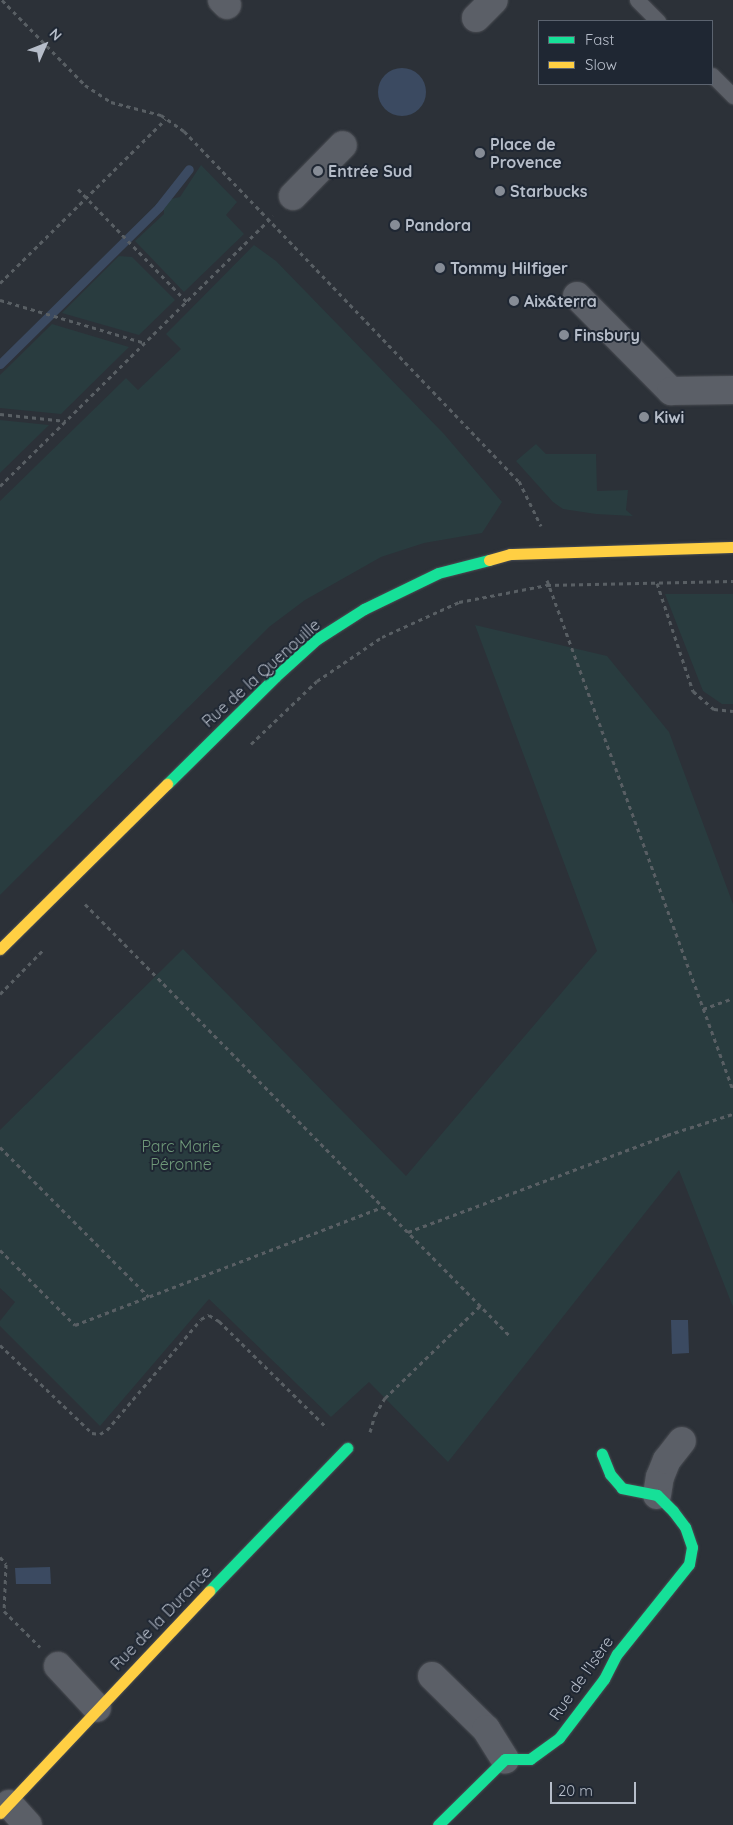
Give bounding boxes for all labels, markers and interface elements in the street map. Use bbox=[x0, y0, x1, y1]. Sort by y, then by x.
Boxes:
north arrow bbox=[20, 20, 70, 70]
legend bbox=[538, 20, 713, 85]
text: N bbox=[46, 25, 66, 45]
text: Fast bbox=[585, 30, 614, 49]
text: Slow bbox=[585, 55, 617, 74]
place label: Place de Provence bbox=[490, 134, 562, 172]
marker: Place de Provence bbox=[474, 147, 486, 159]
place label: Entrée Sud bbox=[328, 161, 412, 181]
marker: Entrée Sud bbox=[312, 165, 324, 177]
place label: Starbucks bbox=[510, 181, 588, 201]
marker: Starbucks bbox=[494, 185, 506, 197]
place label: Pandora bbox=[405, 215, 471, 235]
marker: Pandora bbox=[389, 219, 401, 231]
place label: Tommy Hilfiger bbox=[450, 258, 568, 278]
marker: Tommy Hilfiger bbox=[434, 262, 446, 274]
place label: Aix&terra bbox=[524, 291, 597, 311]
marker: Aix&terra bbox=[508, 295, 520, 307]
place label: Finsbury bbox=[574, 325, 640, 345]
marker: Finsbury bbox=[558, 329, 570, 341]
place label: Kiwi bbox=[654, 407, 684, 427]
marker: Kiwi bbox=[638, 411, 650, 423]
street label: Rue de la Quenouille bbox=[198, 615, 324, 731]
park label: Parc Marie Péronne bbox=[141, 1136, 221, 1174]
street label: Rue de la Durance bbox=[107, 1562, 215, 1674]
street label: Rue de l'Isère bbox=[545, 1632, 617, 1724]
scale bar bbox=[553, 1772, 639, 1804]
text: 20 m bbox=[558, 1781, 593, 1800]

